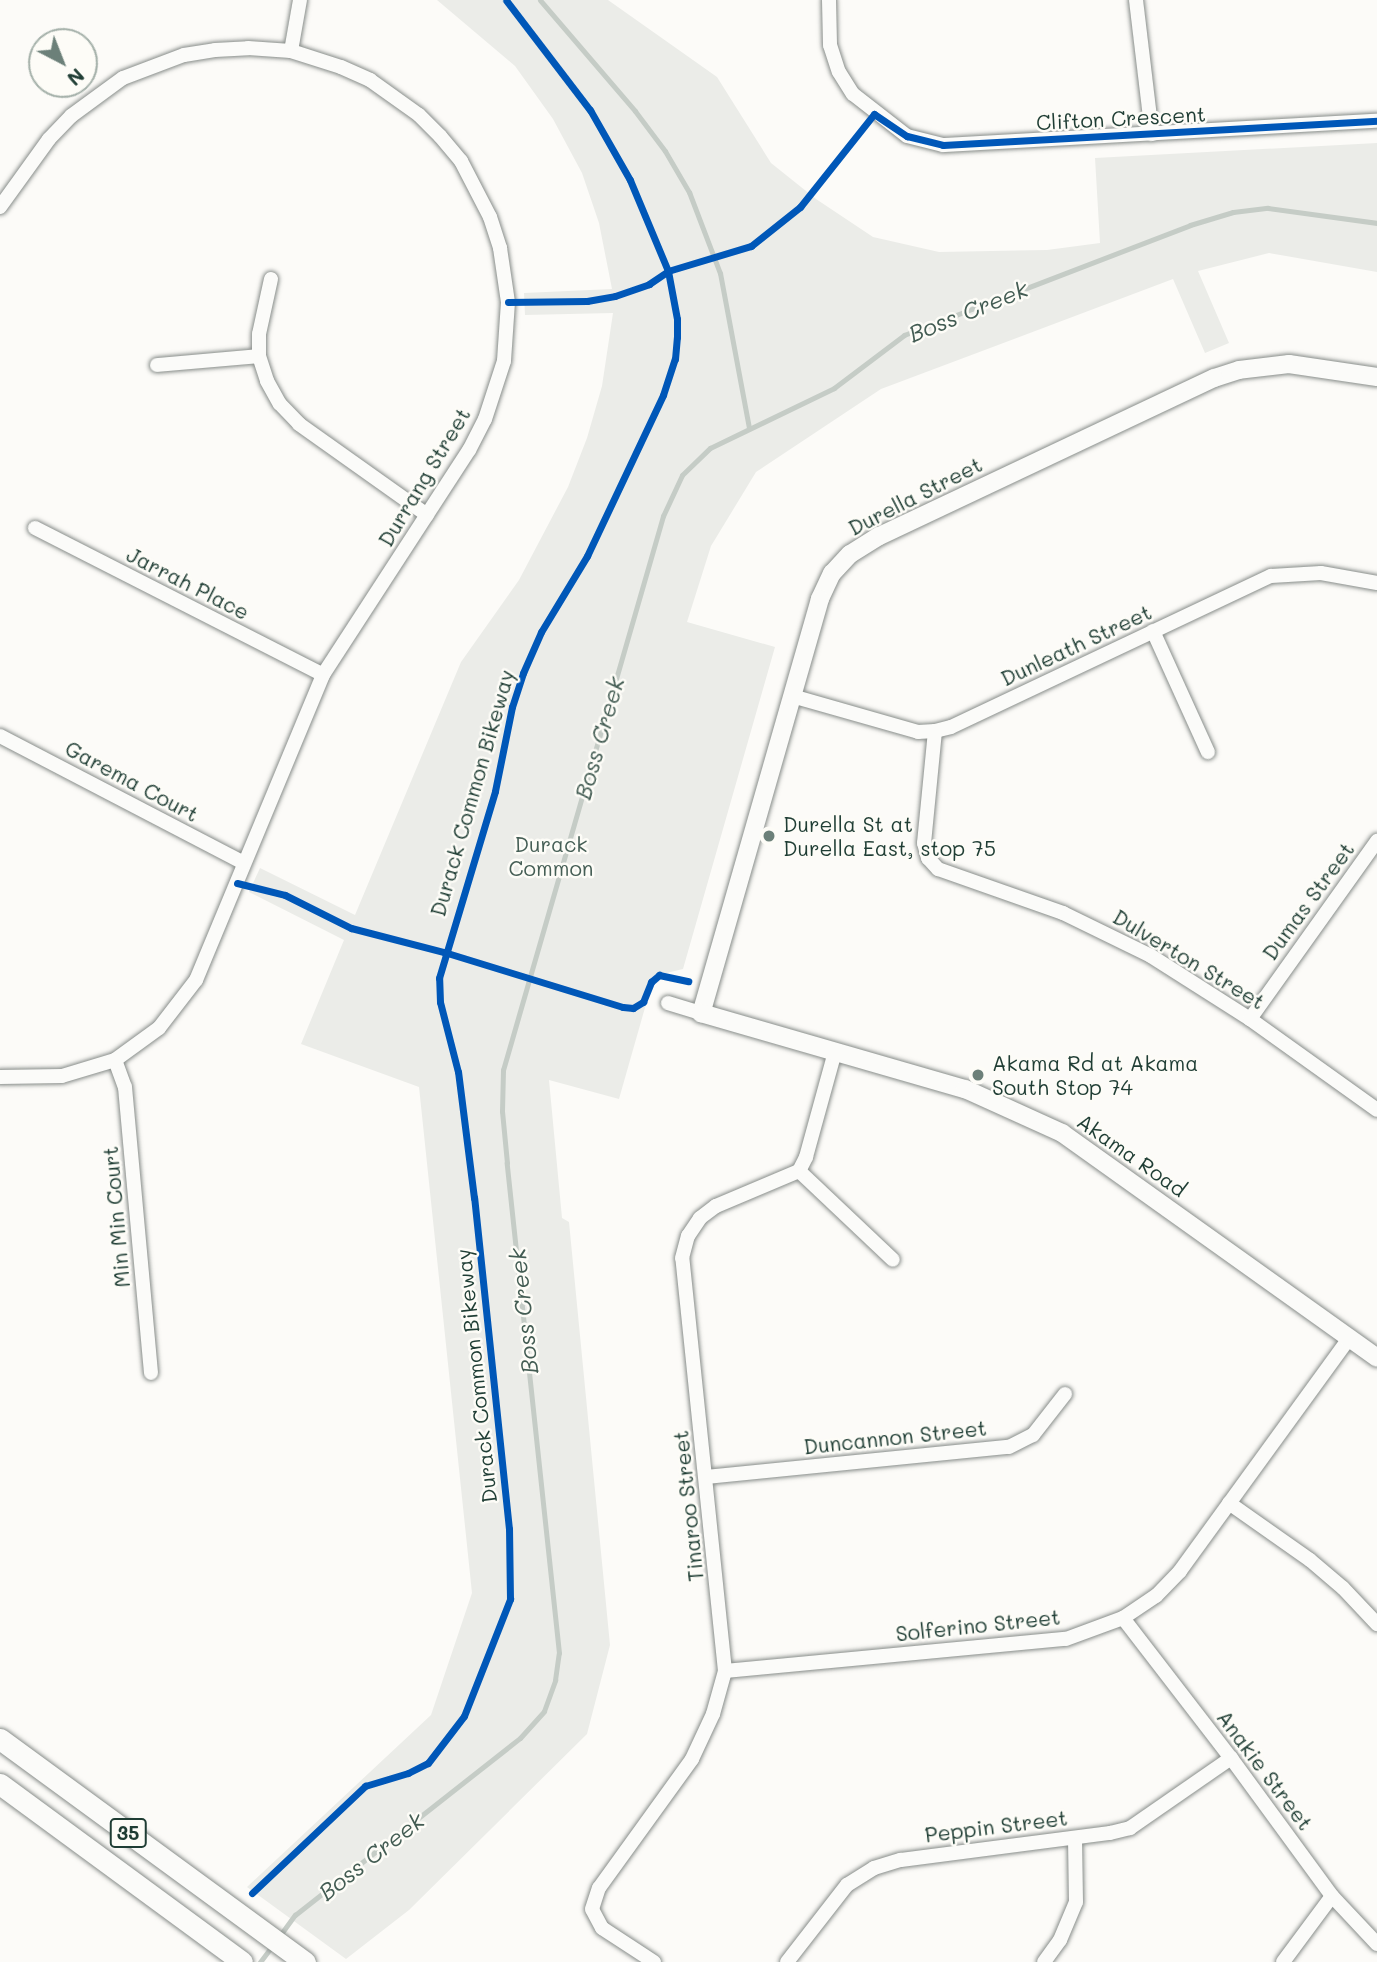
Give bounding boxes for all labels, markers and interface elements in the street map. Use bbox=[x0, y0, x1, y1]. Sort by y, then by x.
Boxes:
north arrow bbox=[28, 28, 98, 98]
text: N bbox=[62, 63, 90, 92]
street label: Clifton Crescent bbox=[1036, 101, 1206, 135]
water label: Boss Creek bbox=[904, 275, 1032, 347]
street label: Durrang Street bbox=[373, 403, 475, 551]
street label: Durella Street bbox=[844, 451, 986, 541]
street label: Jarrah Place bbox=[123, 541, 253, 625]
street label: Dunleath Street bbox=[997, 599, 1155, 691]
street label: Durack Common Bikeway bbox=[425, 667, 519, 919]
water label: Boss Creek bbox=[568, 673, 630, 803]
street label: Garema Court bbox=[61, 735, 203, 827]
place label: Durella St at Durella East, stop 75 bbox=[783, 811, 996, 861]
marker: Durella St at Durella East, stop 75 bbox=[761, 828, 777, 844]
park label: Durack Common bbox=[508, 831, 594, 881]
street label: Dumas Street bbox=[1257, 837, 1359, 965]
street label: Dulverton Street bbox=[1108, 904, 1270, 1014]
place label: Akama Rd at Akama South Stop 74 bbox=[992, 1050, 1198, 1100]
marker: Akama Rd at Akama South Stop 74 bbox=[970, 1067, 986, 1083]
street label: Akama Road bbox=[1073, 1108, 1191, 1202]
street label: Min Min Court bbox=[97, 1145, 135, 1289]
water label: Boss Creek bbox=[503, 1247, 543, 1375]
street label: Durack Common Bikeway bbox=[450, 1248, 502, 1504]
street label: Duncannon Street bbox=[802, 1415, 988, 1459]
street label: Tinaroo Street bbox=[668, 1429, 708, 1583]
street label: Solferino Street bbox=[894, 1604, 1062, 1646]
street label: Anakie Street bbox=[1212, 1705, 1318, 1835]
street label: Peppin Street bbox=[923, 1805, 1069, 1847]
water label: Boss Creek bbox=[313, 1806, 429, 1906]
road number: 35 bbox=[109, 1817, 147, 1848]

